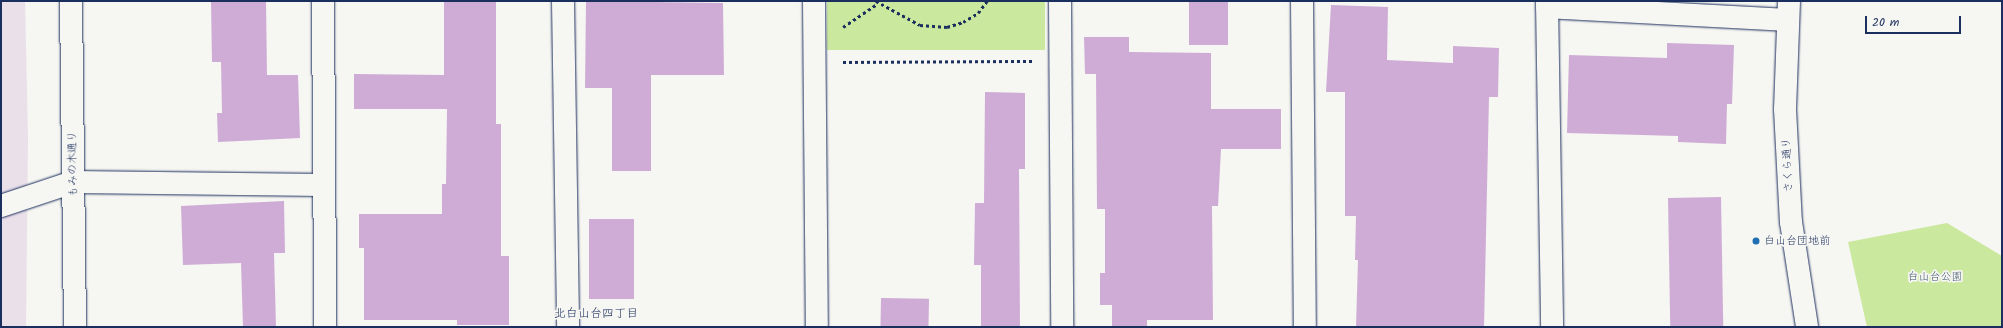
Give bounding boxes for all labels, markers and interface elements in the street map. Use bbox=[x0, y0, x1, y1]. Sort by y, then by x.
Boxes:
scale bar bbox=[1867, 8, 1963, 34]
text: 20 m bbox=[1872, 13, 1899, 32]
street label: もみの木通り bbox=[66, 131, 80, 197]
street label: さくら通り bbox=[1780, 137, 1796, 193]
place label: 白山台団地前 bbox=[1764, 234, 1830, 248]
marker: 白山台団地前 bbox=[1751, 236, 1761, 246]
park label: 白山台公園 bbox=[1908, 270, 1962, 284]
district label: 北白山台四丁目 bbox=[554, 307, 638, 321]

